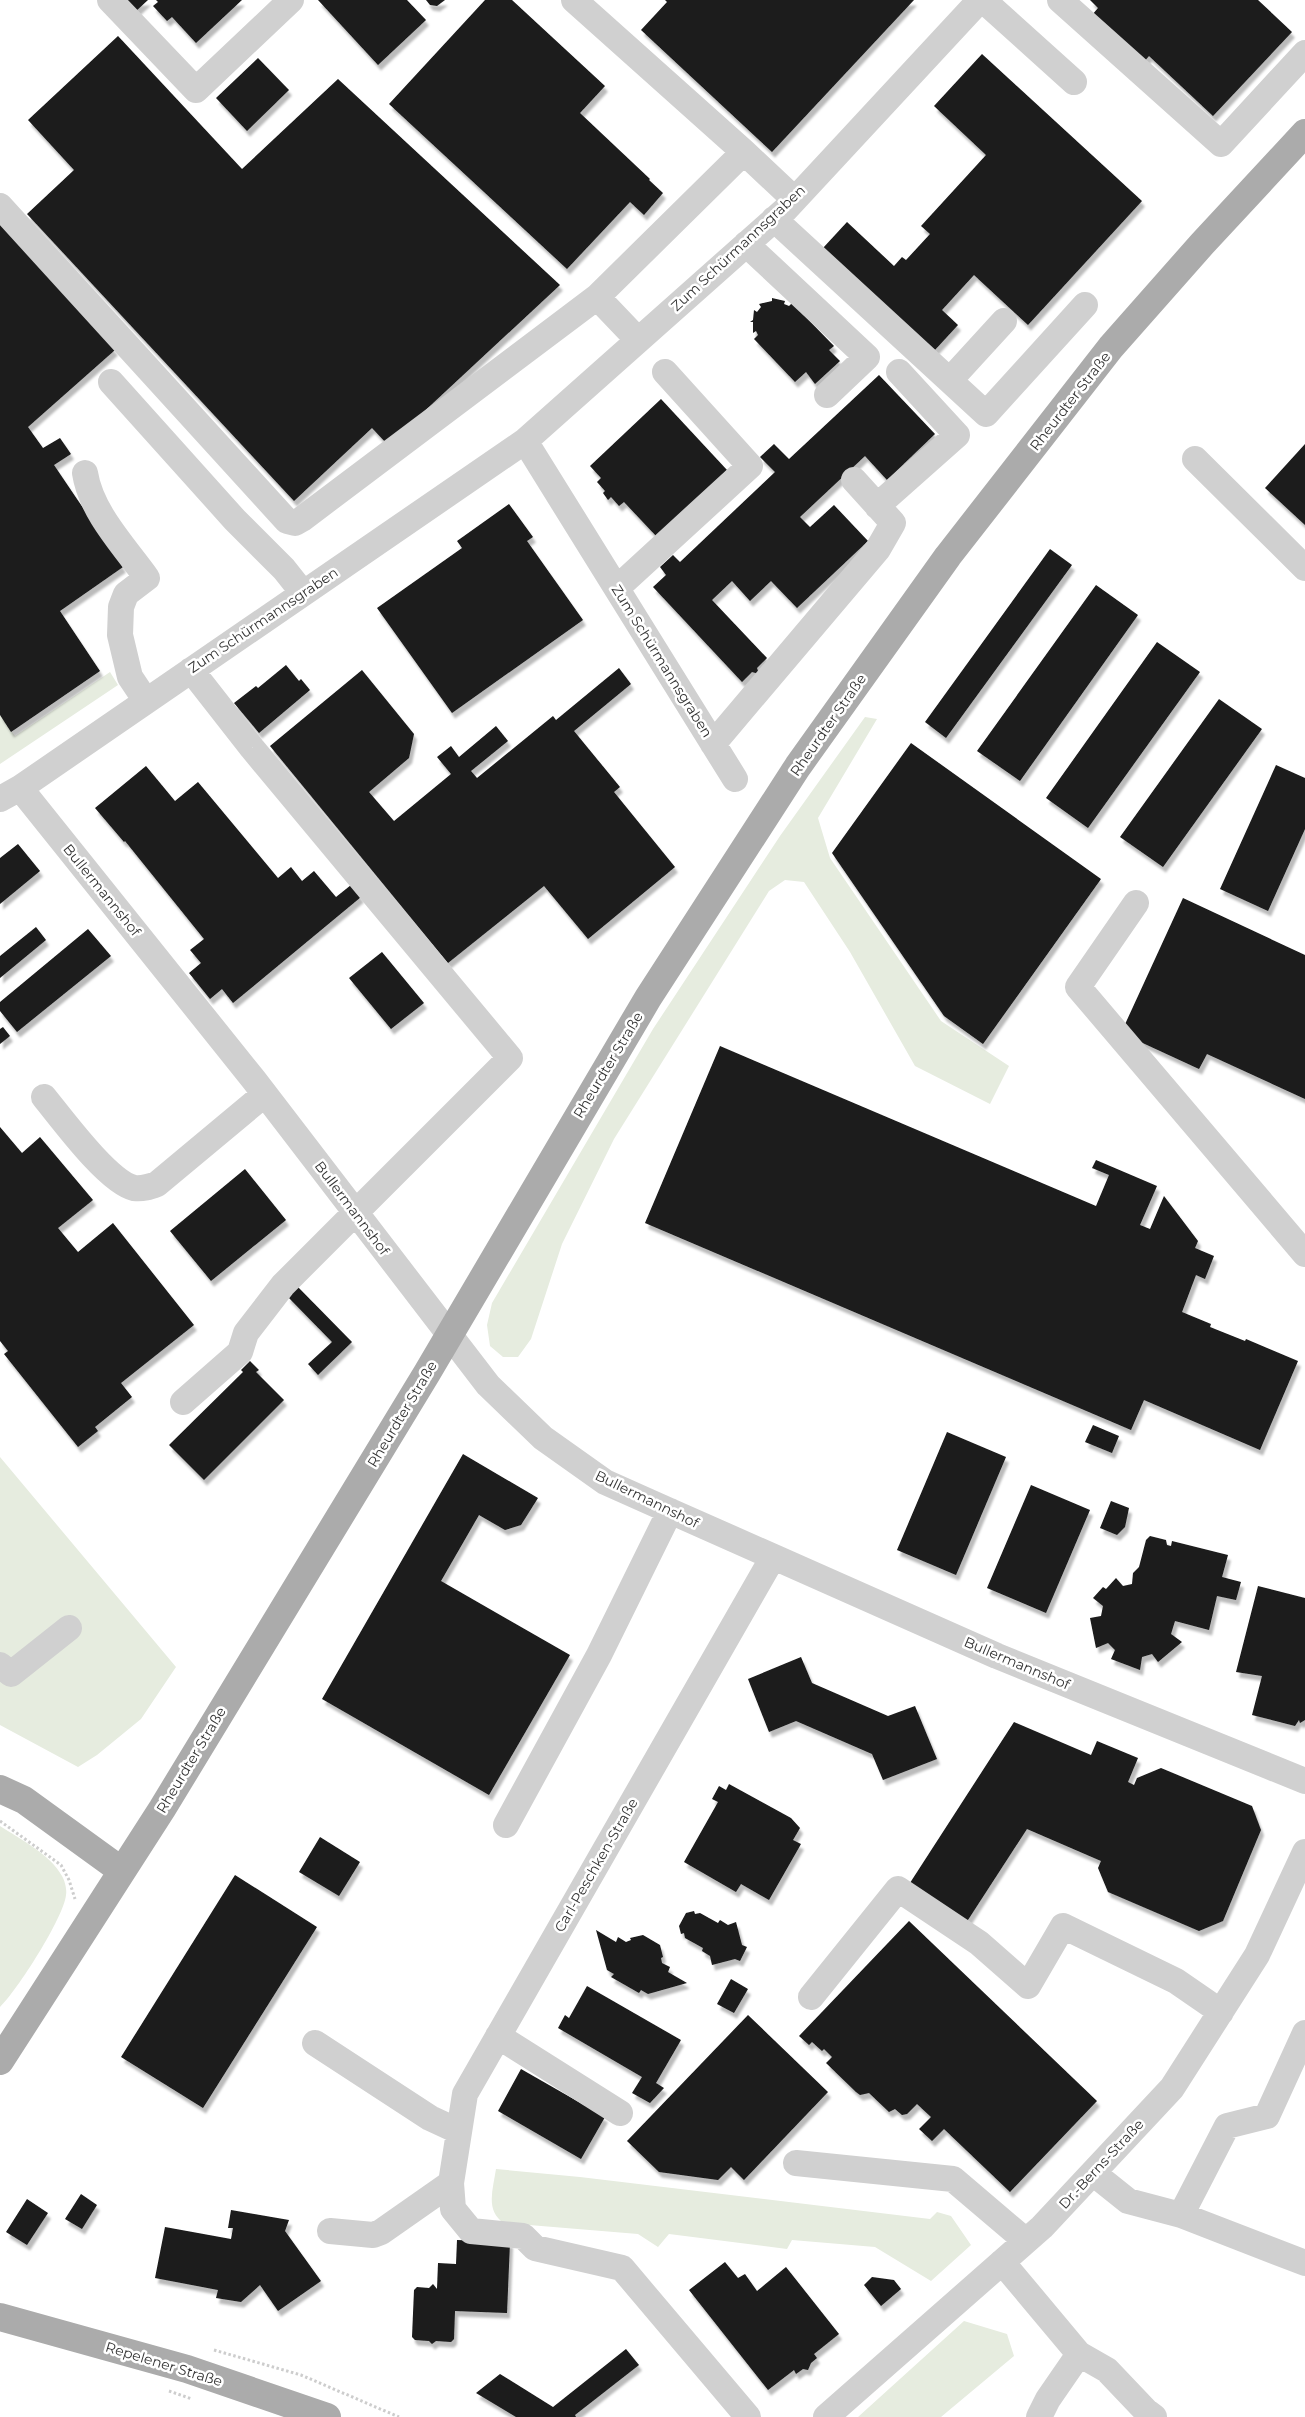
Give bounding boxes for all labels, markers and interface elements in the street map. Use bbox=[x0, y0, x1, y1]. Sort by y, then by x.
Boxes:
street label: Zum Schürmannsgraben bbox=[667, 181, 809, 315]
street label: Rheurdter Straße bbox=[1026, 348, 1114, 454]
street label: Zum Schürmannsgraben bbox=[185, 563, 341, 677]
street label: Zum Schürmannsgraben bbox=[607, 581, 717, 741]
street label: Rheurdter Straße bbox=[786, 670, 870, 780]
street label: Bullermannshof bbox=[59, 840, 145, 941]
street label: Rheurdter Straße bbox=[569, 1009, 647, 1121]
street label: Bullermannshof bbox=[311, 1157, 394, 1260]
street label: Rheurdter Straße bbox=[363, 1358, 441, 1470]
street label: Bullermannshof bbox=[592, 1466, 703, 1532]
street label: Bullermannshof bbox=[961, 1633, 1074, 1694]
street label: Rheurdter Straße bbox=[152, 1704, 230, 1816]
street label: Carl-Peschken-Straße bbox=[550, 1795, 642, 1935]
street label: Dr.-Berns-Straße bbox=[1055, 2115, 1147, 2213]
street label: Repelener Straße bbox=[103, 2338, 225, 2390]

